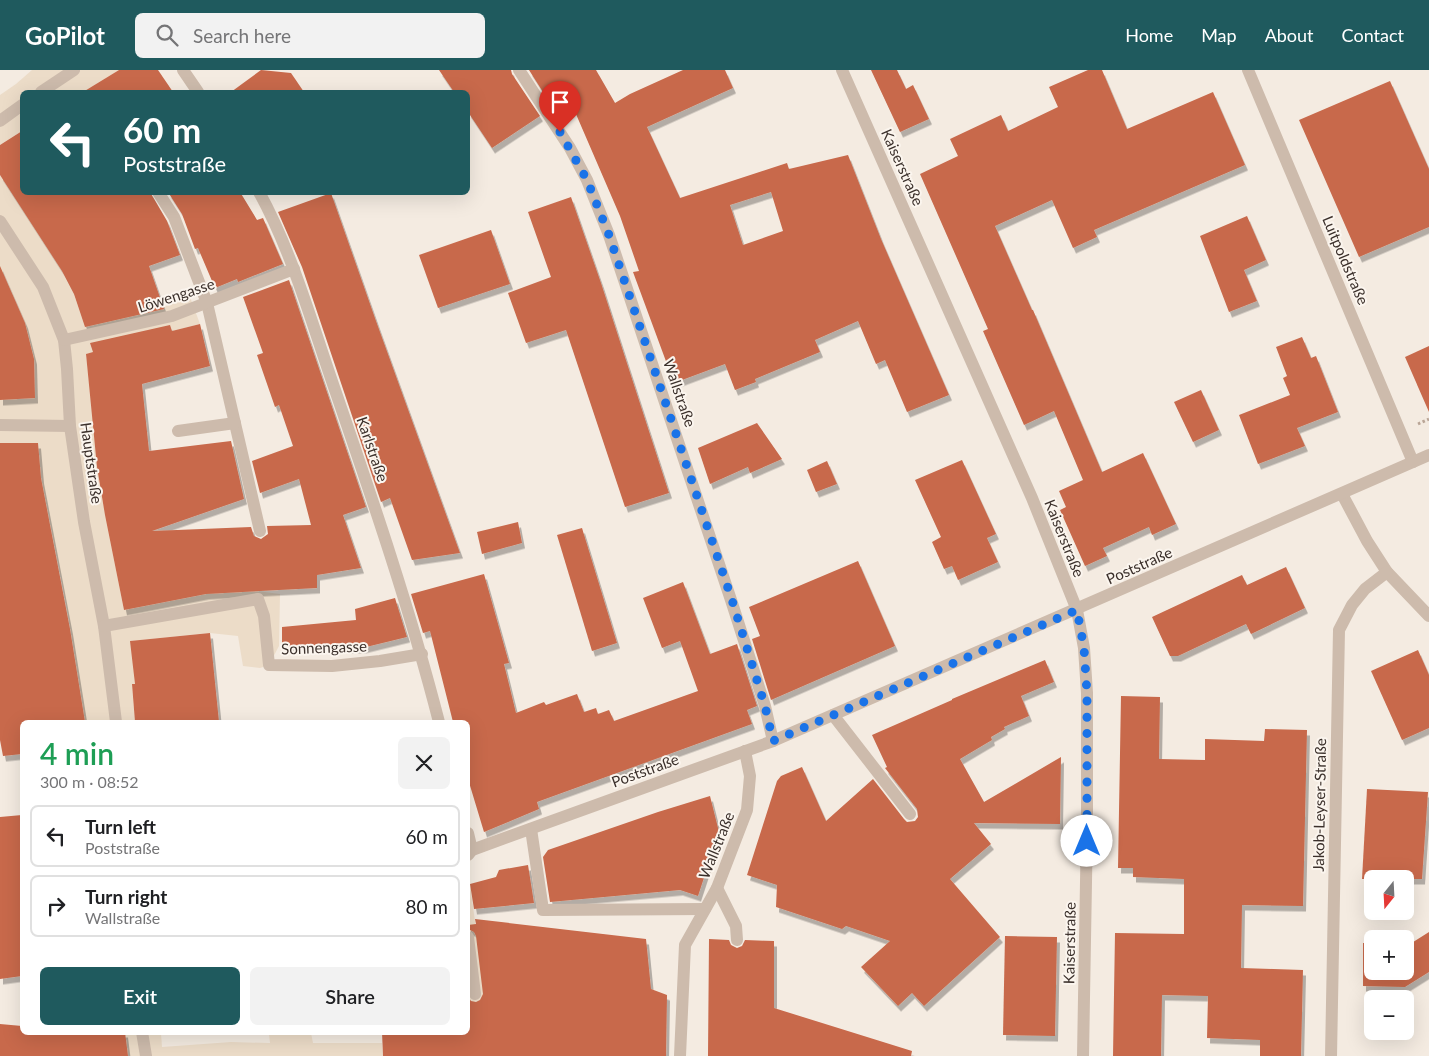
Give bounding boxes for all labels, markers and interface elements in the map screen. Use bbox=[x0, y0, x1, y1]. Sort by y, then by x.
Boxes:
search box bbox=[135, 13, 485, 58]
text: GoPilot bbox=[25, 21, 105, 50]
icon: search bbox=[153, 21, 181, 49]
text: Search here bbox=[193, 24, 291, 47]
text: Home bbox=[1125, 24, 1173, 46]
text: Map bbox=[1201, 24, 1237, 46]
text: About bbox=[1265, 24, 1314, 46]
text: Contact bbox=[1342, 24, 1404, 46]
pin bbox=[539, 81, 581, 132]
icon: arrive bbox=[546, 88, 574, 116]
text: 60 m bbox=[123, 108, 201, 150]
icon: left bbox=[40, 110, 105, 175]
street label: Kaiserstraße bbox=[878, 126, 928, 208]
text: Poststraße bbox=[123, 150, 226, 177]
street label: Luitpoldstraße bbox=[1319, 213, 1373, 307]
street label: Löwengasse bbox=[135, 274, 217, 316]
street label: Wallstraße bbox=[660, 357, 700, 429]
street label: Karlstraße bbox=[353, 414, 393, 484]
street label: Hauptstraße bbox=[77, 421, 107, 505]
street label: Kaiserstraße bbox=[1041, 497, 1089, 579]
street label: Poststraße bbox=[1103, 542, 1175, 588]
street label: Sonnengasse bbox=[281, 637, 367, 657]
text: 4 min bbox=[40, 735, 114, 771]
button: close bbox=[398, 737, 450, 789]
street label: Jakob-Leyser-Straße bbox=[1309, 738, 1329, 872]
street label: Poststraße bbox=[609, 749, 681, 790]
text: 300 m · 08:52 bbox=[40, 772, 139, 791]
street label: Wallstraße bbox=[694, 809, 738, 881]
position arrow bbox=[1060, 814, 1112, 866]
text: Turn left bbox=[85, 815, 156, 838]
icon: left bbox=[42, 822, 70, 850]
text: 60 m bbox=[405, 825, 448, 848]
text: Poststraße bbox=[85, 838, 160, 857]
north arrow bbox=[1364, 870, 1414, 920]
map controls bbox=[1364, 870, 1414, 1040]
text: Turn right bbox=[85, 885, 167, 908]
icon: right bbox=[42, 892, 70, 920]
text: 80 m bbox=[405, 895, 448, 918]
street label: Kaiserstraße bbox=[1059, 902, 1079, 984]
text: Wallstraße bbox=[85, 908, 160, 927]
button: + bbox=[1364, 930, 1414, 980]
button: Exit bbox=[40, 967, 240, 1025]
button: Share bbox=[250, 967, 450, 1025]
button: − bbox=[1364, 990, 1414, 1040]

